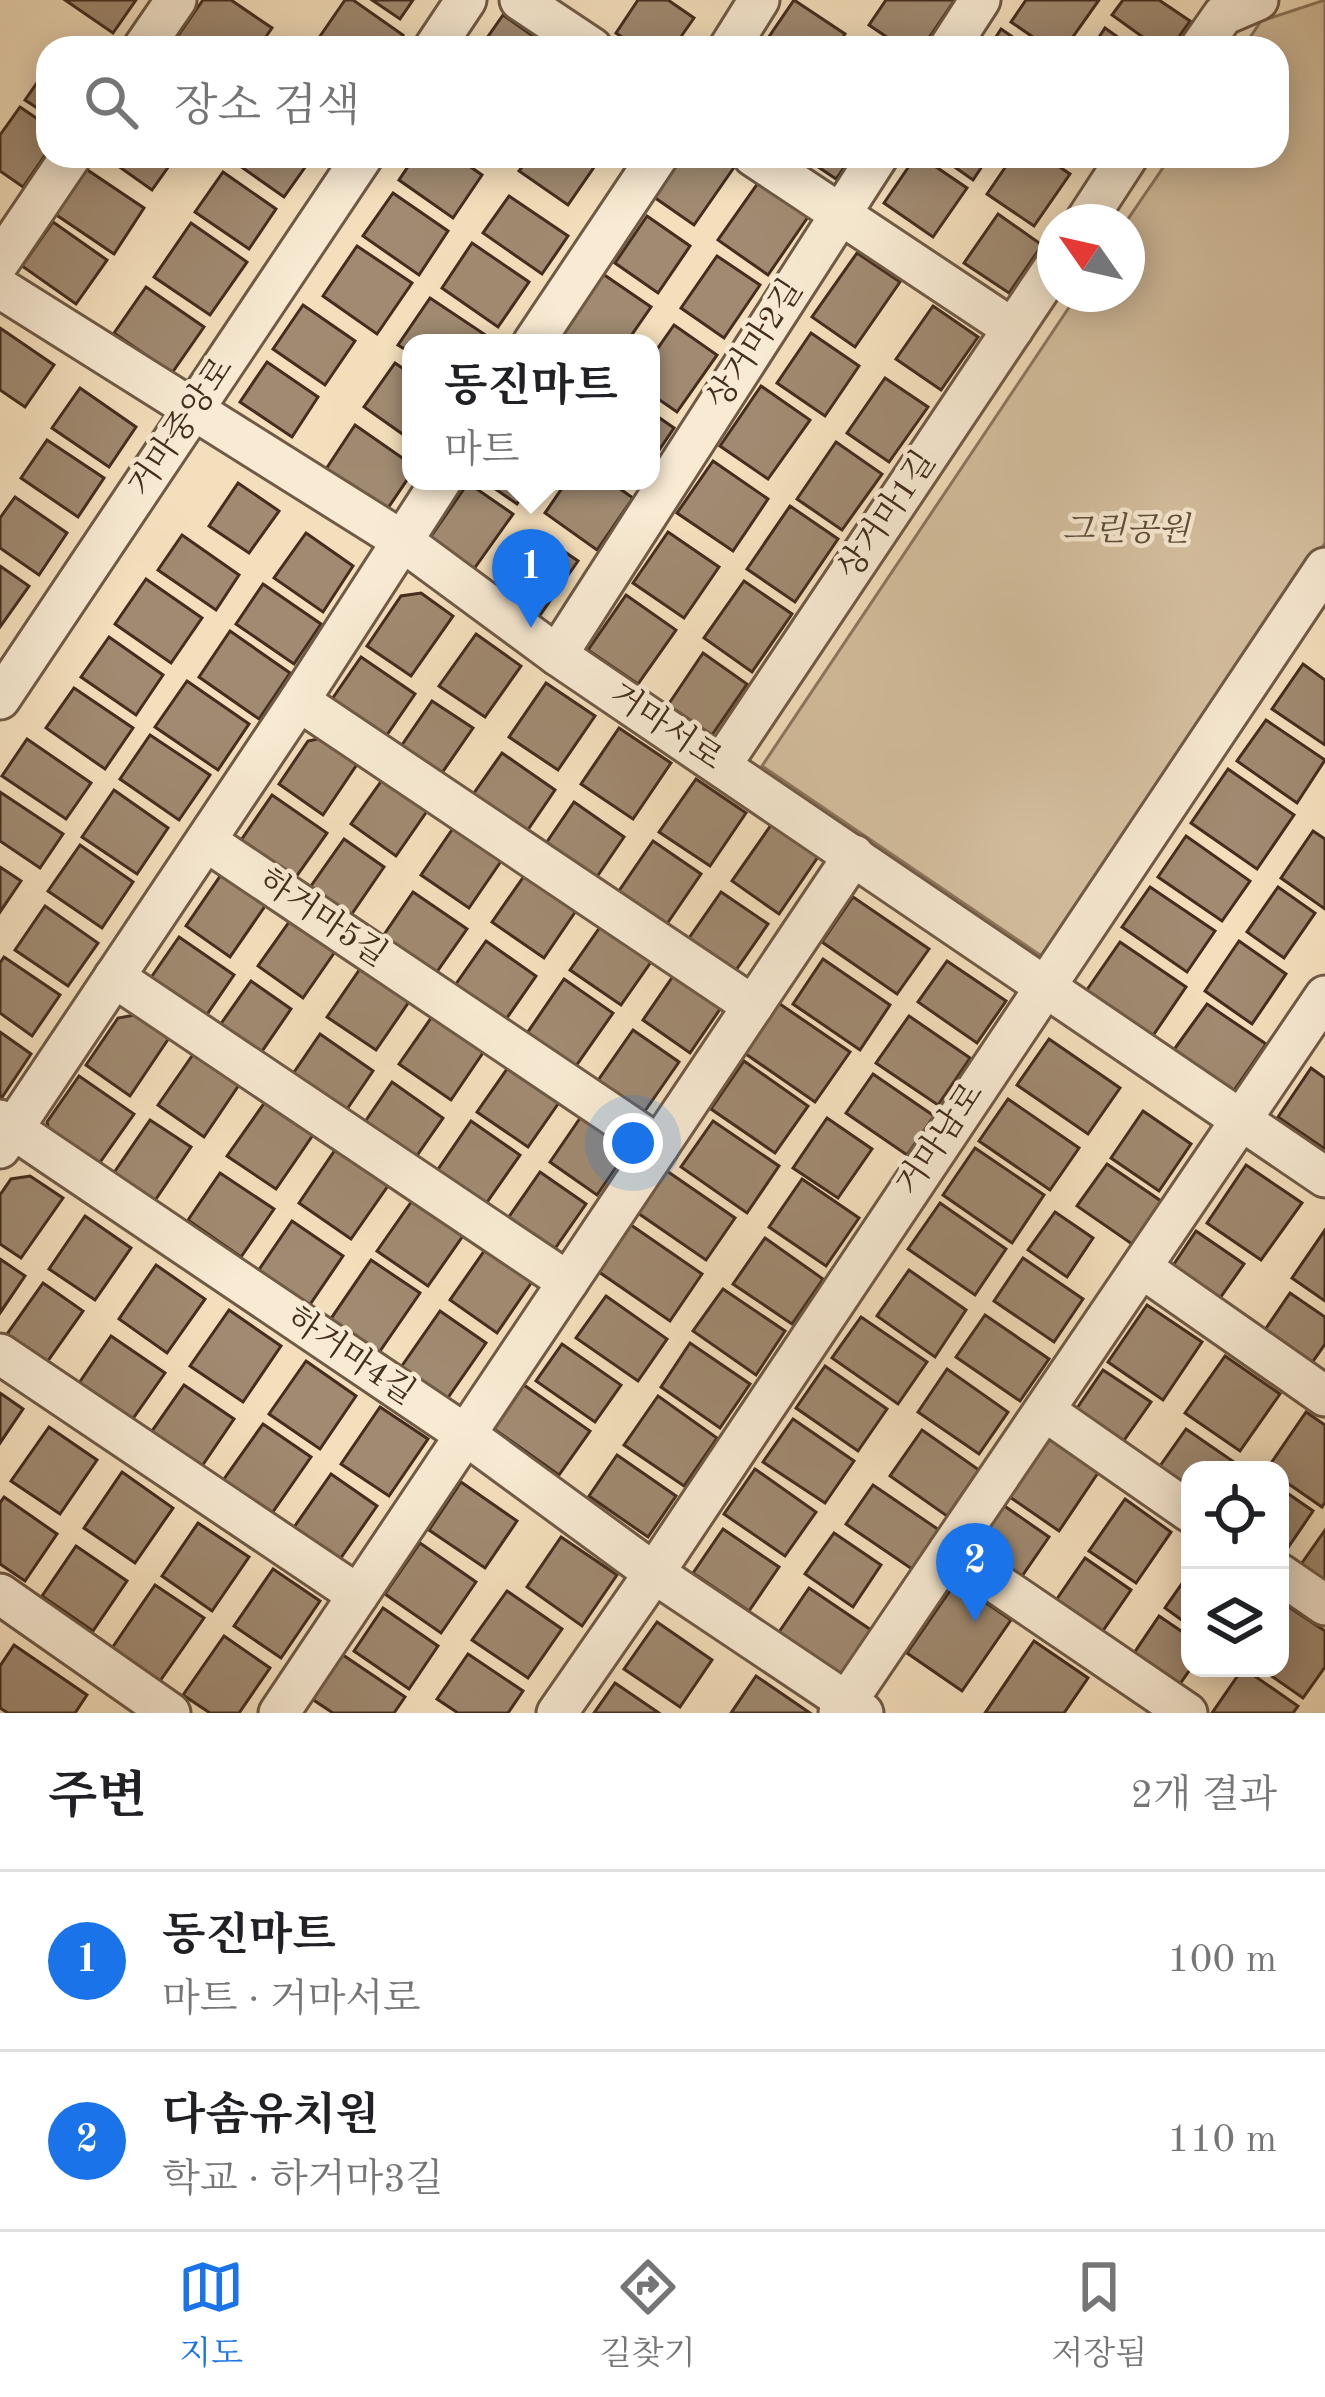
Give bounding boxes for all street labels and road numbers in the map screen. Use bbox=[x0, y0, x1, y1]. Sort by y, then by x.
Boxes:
street label: 상거마2길 bbox=[699, 272, 810, 415]
street label: 거마중앙로 bbox=[120, 350, 240, 503]
street label: 상거마1길 bbox=[830, 444, 943, 586]
street label: 거마서로 bbox=[603, 675, 729, 777]
street label: 하거마5길 bbox=[252, 861, 394, 974]
street label: 거마남로 bbox=[888, 1076, 990, 1202]
street label: 하거마4길 bbox=[280, 1299, 422, 1412]

